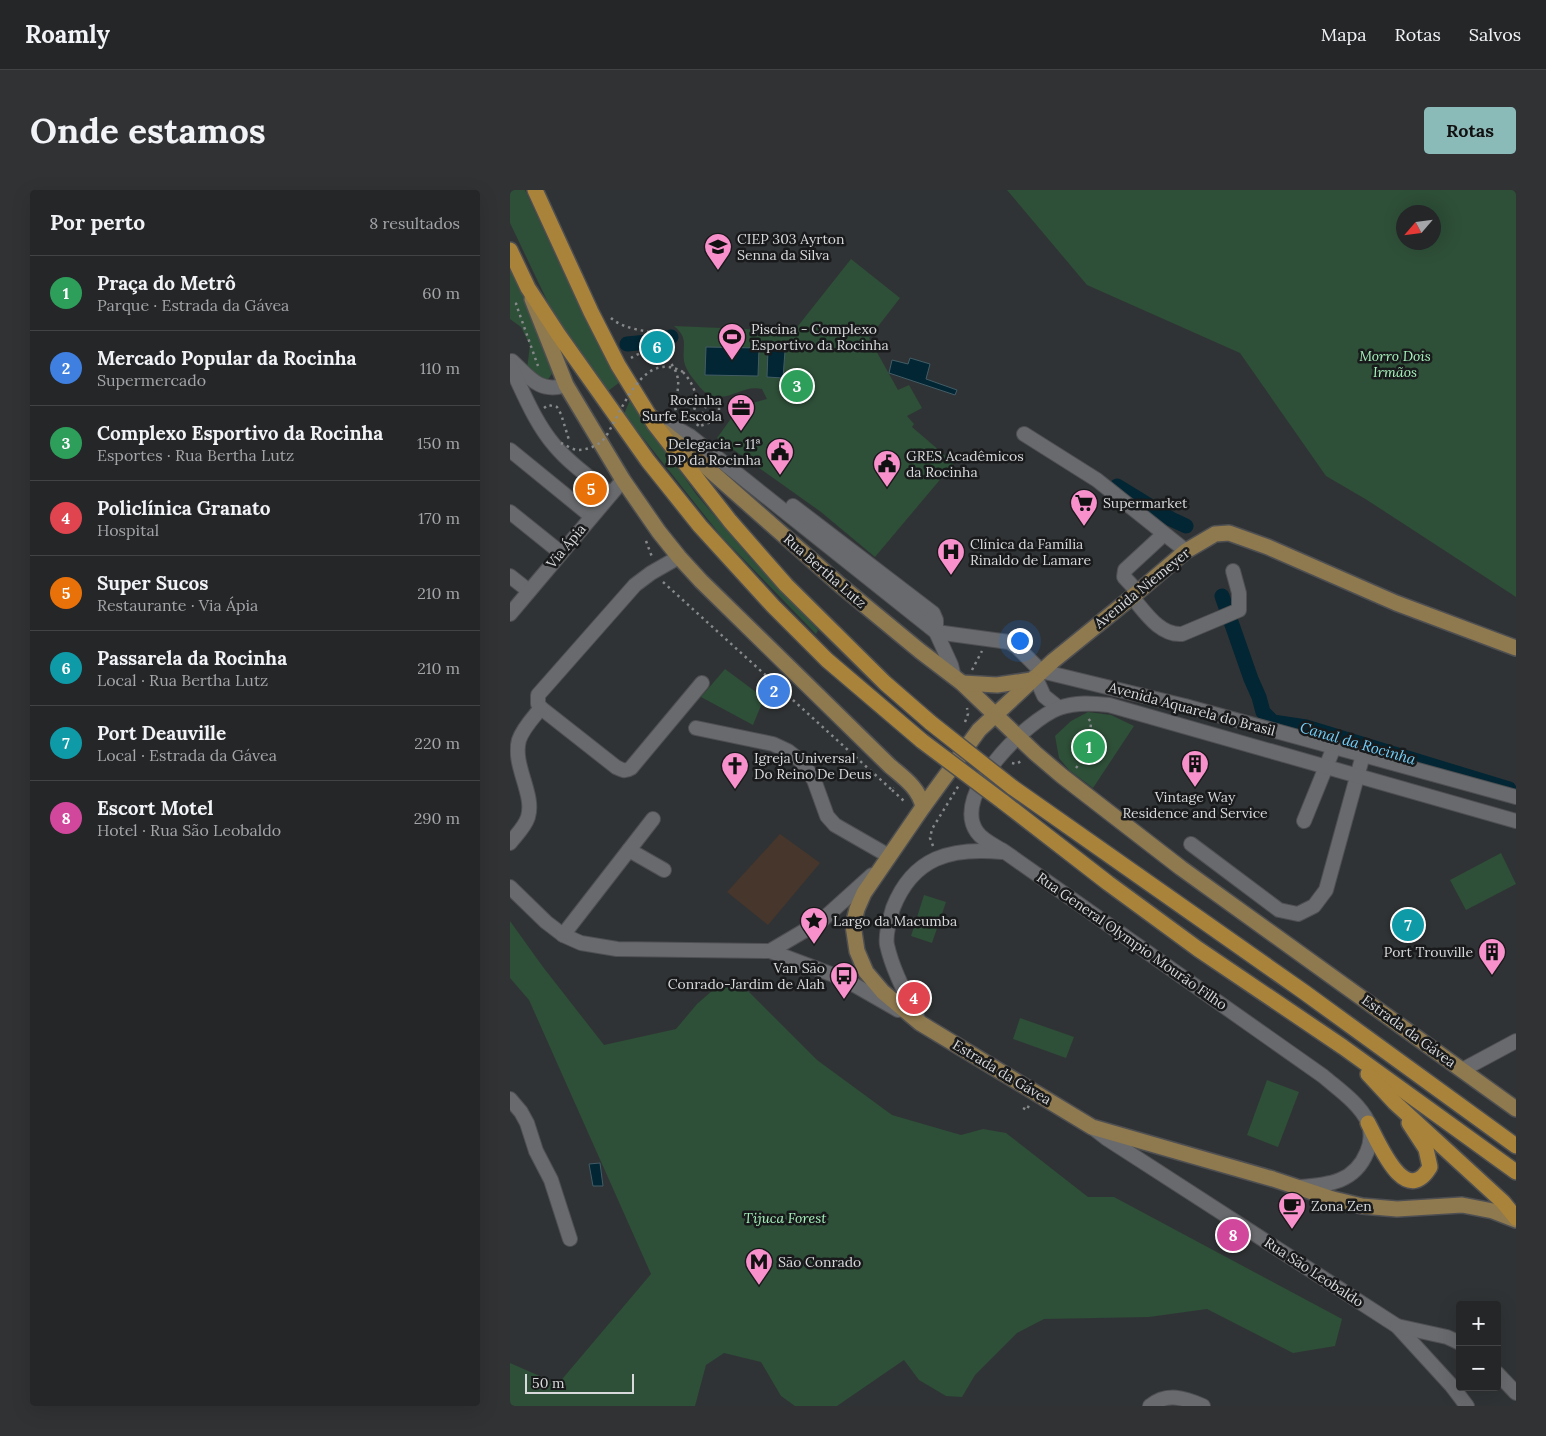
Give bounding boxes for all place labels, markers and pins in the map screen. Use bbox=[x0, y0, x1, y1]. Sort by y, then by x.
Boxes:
place label: CIEP 303 Ayrton Senna da Silva bbox=[737, 230, 845, 264]
school or university icon: CIEP 303 Ayrton Senna da Silva bbox=[703, 232, 733, 271]
place label: Piscina - Complexo Esportivo da Rocinha bbox=[751, 320, 889, 354]
sports icon: Piscina - Complexo Esportivo da Rocinha bbox=[717, 322, 747, 361]
pin: 6 bbox=[641, 328, 673, 366]
pin: 3 bbox=[781, 367, 813, 405]
place label: Rocinha Surfe Escola bbox=[642, 391, 722, 425]
office icon: Rocinha Surfe Escola bbox=[726, 393, 756, 432]
place label: Delegacia - 11ª DP da Rocinha bbox=[667, 435, 761, 469]
public building icon: Delegacia - 11ª DP da Rocinha bbox=[765, 437, 795, 476]
place label: GRES Acadêmicos da Rocinha bbox=[906, 447, 1024, 481]
public building icon: GRES Acadêmicos da Rocinha bbox=[872, 449, 902, 488]
pin: 5 bbox=[575, 470, 607, 508]
supermarket icon: Supermarket bbox=[1069, 488, 1099, 527]
place label: Supermarket bbox=[1103, 494, 1188, 512]
place label: Clínica da Família Rinaldo de Lamare bbox=[970, 535, 1091, 569]
hospital icon: Clínica da Família Rinaldo de Lamare bbox=[936, 537, 966, 576]
pin: 2 bbox=[758, 672, 790, 710]
pin: 1 bbox=[1073, 728, 1105, 766]
place label: Igreja Universal Do Reino De Deus bbox=[754, 749, 871, 783]
building icon: Vintage Way Residence and Service bbox=[1180, 749, 1210, 788]
church icon: Igreja Universal Do Reino De Deus bbox=[720, 751, 750, 790]
place label: Vintage Way Residence and Service bbox=[1122, 788, 1268, 822]
place icon: Largo da Macumba bbox=[799, 906, 829, 945]
pin: 7 bbox=[1392, 906, 1424, 944]
place label: Largo da Macumba bbox=[833, 912, 957, 930]
building icon: Port Trouville bbox=[1477, 937, 1507, 976]
place label: Port Trouville bbox=[1384, 943, 1473, 961]
place label: Van São Conrado-Jardim de Alah bbox=[668, 959, 825, 993]
bus stop icon: Van São Conrado-Jardim de Alah bbox=[829, 961, 859, 1000]
pin: 4 bbox=[898, 979, 930, 1017]
cafe icon: Zona Zen bbox=[1277, 1191, 1307, 1230]
place label: Zona Zen bbox=[1311, 1197, 1372, 1215]
pin: 8 bbox=[1217, 1216, 1249, 1254]
metro station icon: São Conrado bbox=[744, 1247, 774, 1286]
place label: São Conrado bbox=[778, 1253, 861, 1271]

